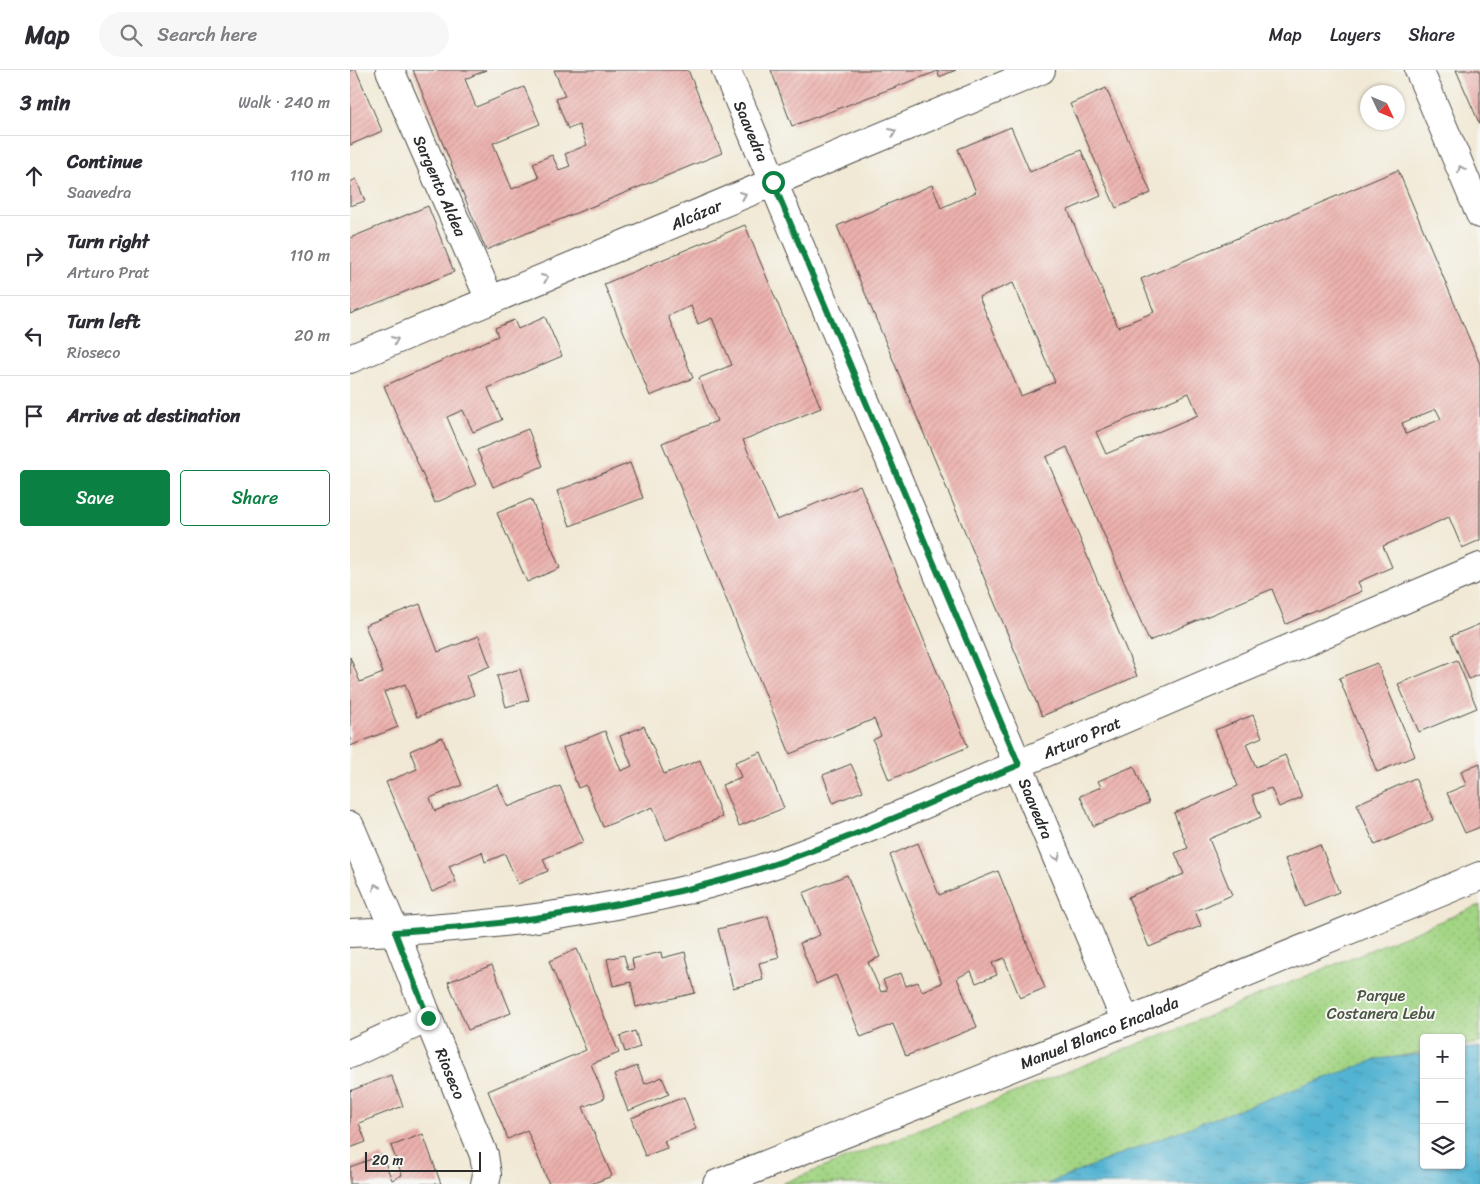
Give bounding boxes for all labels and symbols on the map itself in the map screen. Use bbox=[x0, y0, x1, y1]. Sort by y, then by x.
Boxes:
north arrow bbox=[1360, 85, 1405, 130]
street label: Saavedra bbox=[725, 96, 777, 166]
one-way arrow bbox=[888, 128, 897, 138]
street label: Sargento Aldea bbox=[405, 130, 475, 242]
one-way arrow bbox=[1457, 165, 1467, 174]
route start bbox=[762, 171, 785, 194]
one-way arrow bbox=[738, 190, 747, 201]
street label: Alcázar bbox=[665, 191, 728, 239]
one-way arrow bbox=[540, 273, 549, 284]
one-way arrow bbox=[390, 336, 399, 347]
street label: Arturo Prat bbox=[1037, 708, 1126, 768]
street label: Saavedra bbox=[1010, 773, 1062, 844]
one-way arrow bbox=[1052, 852, 1062, 860]
one-way arrow bbox=[372, 883, 383, 892]
park label: Parque Costanera Lebu bbox=[1327, 981, 1436, 1028]
street label: Manuel Blanco Encalada bbox=[1015, 987, 1184, 1078]
route end bbox=[417, 1007, 440, 1030]
street label: Rioseco bbox=[427, 1043, 474, 1104]
scale bar bbox=[365, 1149, 481, 1172]

